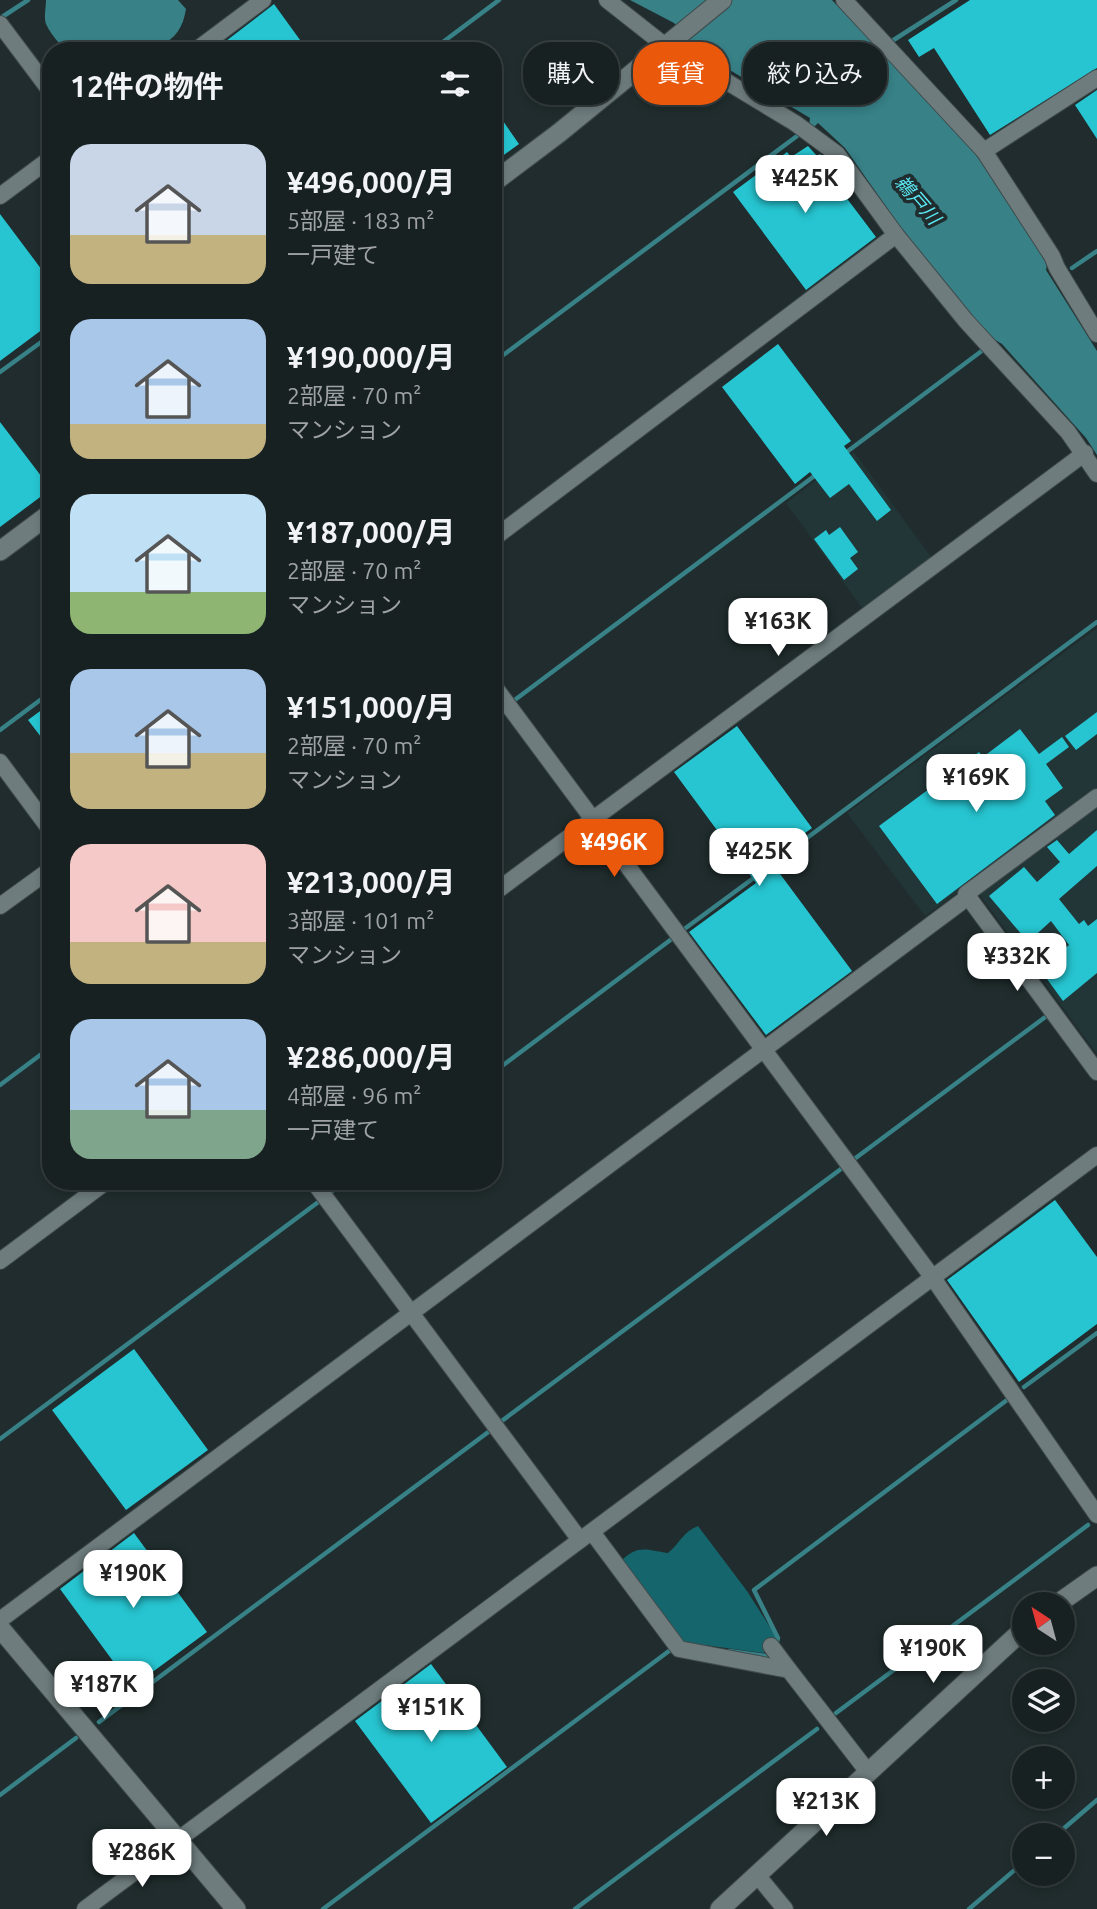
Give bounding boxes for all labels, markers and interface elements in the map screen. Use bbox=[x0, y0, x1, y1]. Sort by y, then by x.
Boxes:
chip: 購入 bbox=[523, 42, 619, 105]
chip: 賃貸 bbox=[633, 42, 729, 105]
chip: 絞り込み bbox=[743, 42, 887, 105]
icon: filters bbox=[436, 65, 474, 103]
text: 12件の物件 bbox=[70, 69, 224, 103]
pin: ¥425K bbox=[756, 156, 854, 215]
text: ¥496,000/月 bbox=[287, 165, 455, 199]
text: ¥425K bbox=[771, 165, 839, 190]
water label: 鵜戸川 bbox=[891, 171, 946, 230]
icon: home bbox=[126, 172, 210, 256]
text: 5部屋 · 183 m² bbox=[287, 208, 434, 233]
text: 一戸建て bbox=[287, 242, 379, 267]
text: ¥190,000/月 bbox=[287, 340, 455, 374]
icon: home bbox=[126, 347, 210, 431]
text: 2部屋 · 70 m² bbox=[287, 383, 421, 408]
text: マンション bbox=[287, 417, 402, 442]
text: ¥187,000/月 bbox=[287, 515, 455, 549]
icon: home bbox=[126, 522, 210, 606]
text: 2部屋 · 70 m² bbox=[287, 558, 421, 583]
text: マンション bbox=[287, 592, 402, 617]
pin: ¥163K bbox=[729, 598, 827, 658]
text: ¥163K bbox=[744, 608, 812, 633]
text: ¥151,000/月 bbox=[287, 690, 455, 724]
icon: home bbox=[126, 697, 210, 781]
text: 2部屋 · 70 m² bbox=[287, 733, 421, 758]
pin: ¥169K bbox=[927, 754, 1025, 814]
text: ¥169K bbox=[942, 764, 1010, 789]
text: マンション bbox=[287, 767, 402, 792]
pin: ¥496K bbox=[565, 820, 663, 879]
pin: ¥425K bbox=[710, 828, 808, 888]
text: ¥496K bbox=[580, 829, 648, 854]
text: ¥425K bbox=[725, 838, 793, 863]
text: ¥213,000/月 bbox=[287, 865, 455, 899]
icon: home bbox=[126, 872, 210, 956]
text: 3部屋 · 101 m² bbox=[287, 908, 434, 933]
pin: ¥332K bbox=[968, 934, 1066, 993]
text: マンション bbox=[287, 942, 402, 967]
text: ¥332K bbox=[983, 943, 1051, 968]
text: ¥286,000/月 bbox=[287, 1040, 455, 1074]
icon: home bbox=[126, 1047, 210, 1131]
text: 4部屋 · 96 m² bbox=[287, 1083, 421, 1108]
text: 一戸建て bbox=[287, 1117, 379, 1142]
pin: ¥190K bbox=[84, 1550, 182, 1610]
text: ¥190K bbox=[99, 1560, 167, 1585]
north arrow bbox=[1012, 1592, 1074, 1656]
map controls bbox=[1012, 1592, 1075, 1886]
pin: ¥190K bbox=[884, 1626, 982, 1685]
text: ¥190K bbox=[899, 1635, 967, 1660]
pin: ¥187K bbox=[55, 1662, 153, 1721]
button: layers bbox=[1012, 1669, 1075, 1732]
text: ¥187K bbox=[70, 1671, 138, 1696]
pin: ¥151K bbox=[382, 1684, 480, 1744]
text: ¥151K bbox=[397, 1694, 465, 1719]
button: + bbox=[1012, 1746, 1075, 1809]
pin: ¥213K bbox=[777, 1778, 875, 1838]
text: ¥213K bbox=[792, 1788, 860, 1813]
button: − bbox=[1012, 1823, 1075, 1886]
pin: ¥286K bbox=[93, 1829, 191, 1889]
text: ¥286K bbox=[108, 1839, 176, 1864]

